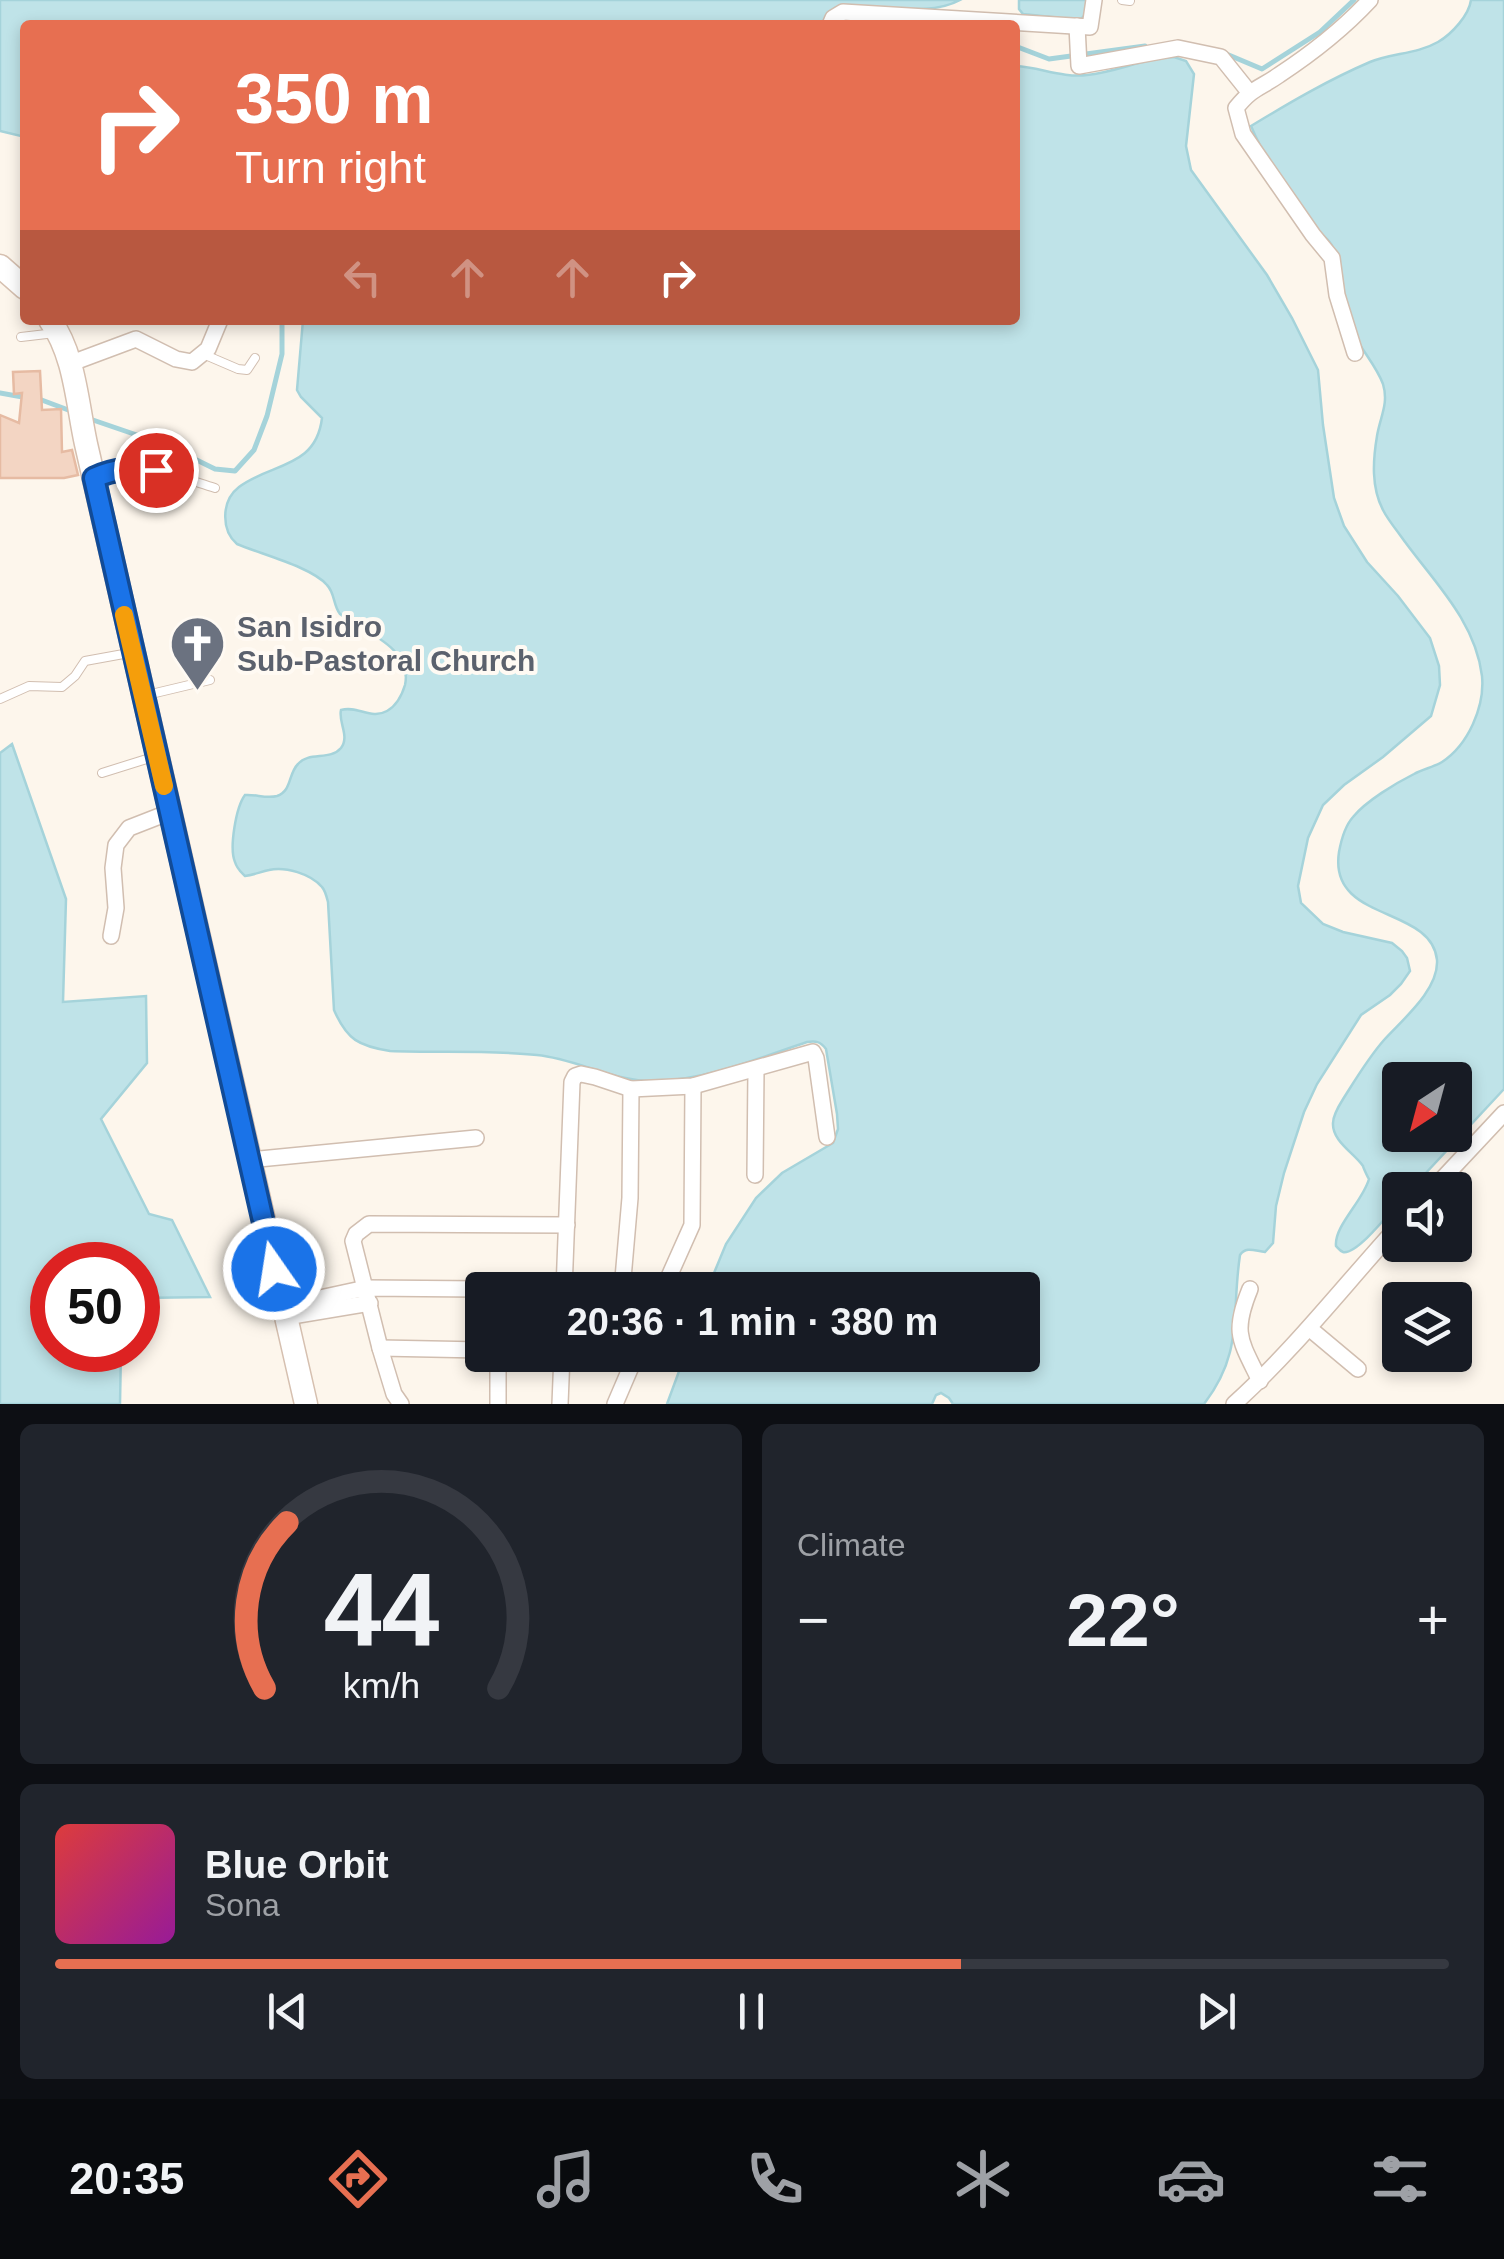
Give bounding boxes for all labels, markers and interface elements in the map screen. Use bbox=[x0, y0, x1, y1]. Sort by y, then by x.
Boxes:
icon: right bbox=[70, 60, 200, 190]
text: 350 m bbox=[235, 60, 433, 138]
text: Turn right bbox=[235, 142, 426, 193]
icon: left bbox=[335, 250, 390, 305]
icon: ahead bbox=[440, 250, 495, 305]
icon: ahead bbox=[545, 250, 600, 305]
icon: right bbox=[650, 250, 705, 305]
pin bbox=[114, 428, 199, 513]
icon: arrive bbox=[129, 443, 184, 498]
place label: San Isidro Sub-Pastoral Church bbox=[237, 610, 535, 677]
church icon: San Isidro Sub-Pastoral Church bbox=[168, 613, 228, 692]
north arrow bbox=[1382, 1062, 1472, 1152]
map controls bbox=[1382, 1062, 1472, 1372]
button: sound bbox=[1382, 1172, 1472, 1262]
position arrow bbox=[222, 1217, 326, 1321]
speed limit sign: 50 bbox=[30, 1242, 160, 1372]
button: layers bbox=[1382, 1282, 1472, 1372]
text: 20:36 · 1 min · 380 m bbox=[567, 1301, 938, 1343]
text: Climate bbox=[797, 1527, 905, 1563]
text: 44 bbox=[323, 1552, 439, 1668]
text: 22° bbox=[1066, 1578, 1180, 1662]
text: − bbox=[797, 1589, 829, 1651]
text: + bbox=[1417, 1589, 1449, 1651]
text: km/h bbox=[342, 1666, 420, 1706]
text: Blue Orbit bbox=[205, 1844, 389, 1886]
text: Sona bbox=[205, 1887, 280, 1923]
icon: previous bbox=[260, 1984, 315, 2039]
icon: pause bbox=[724, 1984, 779, 2039]
icon: next bbox=[1189, 1984, 1244, 2039]
icon: directions bbox=[323, 2144, 393, 2214]
icon: music bbox=[531, 2144, 601, 2214]
icon: phone bbox=[740, 2144, 810, 2214]
icon: climate bbox=[948, 2144, 1018, 2214]
icon: car bbox=[1156, 2144, 1226, 2214]
icon: filters bbox=[1365, 2144, 1435, 2214]
text: 20:35 bbox=[69, 2153, 184, 2204]

